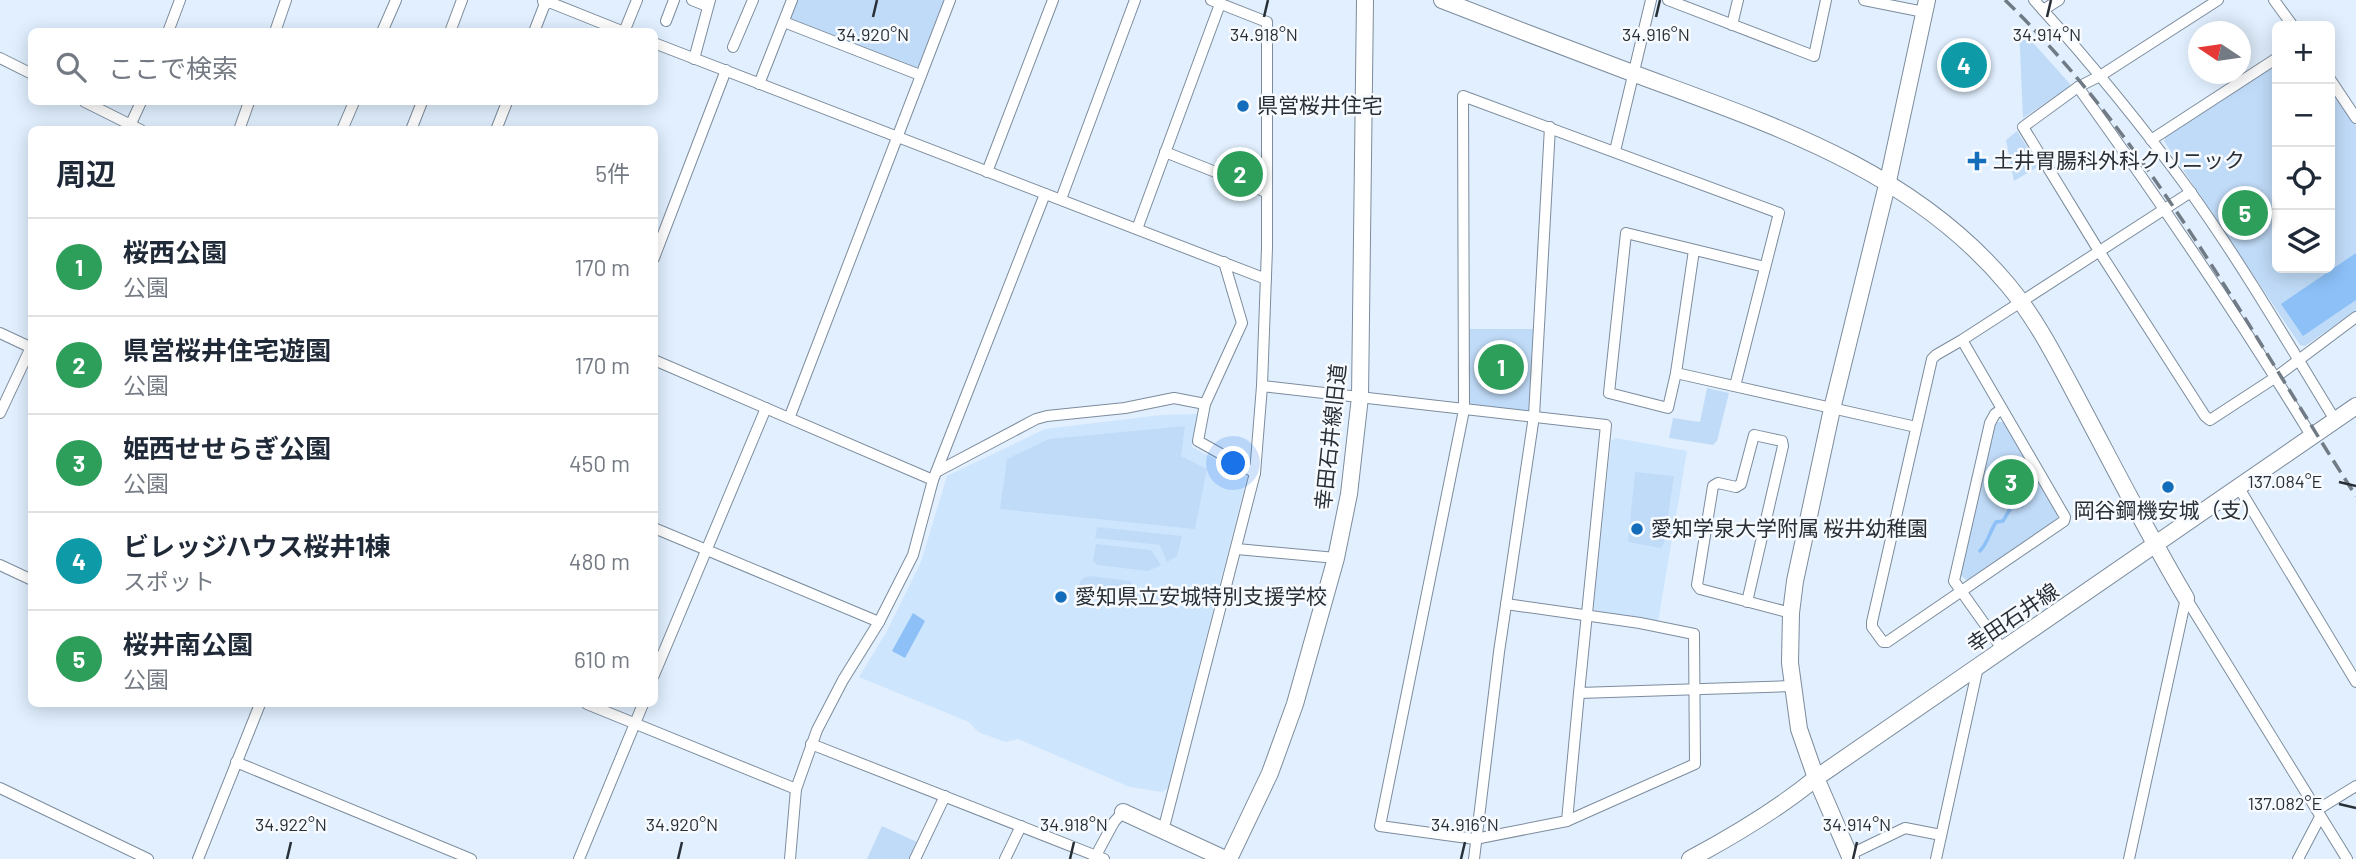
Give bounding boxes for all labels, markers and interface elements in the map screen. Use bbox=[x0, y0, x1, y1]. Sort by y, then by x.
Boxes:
north arrow bbox=[2188, 21, 2251, 84]
map controls bbox=[2272, 21, 2335, 273]
button: + bbox=[2272, 21, 2335, 84]
text: 34.920°N bbox=[837, 23, 909, 45]
text: 34.918°N bbox=[1230, 23, 1298, 45]
text: 34.916°N bbox=[1622, 23, 1690, 45]
text: 34.914°N bbox=[2013, 23, 2081, 45]
search box bbox=[28, 28, 658, 105]
pin: 4 bbox=[1941, 39, 1987, 91]
icon: search bbox=[52, 48, 90, 86]
text: ここで検索 bbox=[108, 52, 238, 83]
button: − bbox=[2272, 84, 2335, 147]
place label: 県営桜井住宅 bbox=[1257, 92, 1383, 117]
marker: 県営桜井住宅 bbox=[1235, 98, 1251, 114]
place label: 土井胃腸科外科クリニック bbox=[1993, 147, 2245, 172]
button: locate bbox=[2272, 147, 2335, 210]
pin: 2 bbox=[1217, 148, 1263, 200]
marker: 土井胃腸科外科クリニック bbox=[1967, 151, 1987, 171]
text: 周辺 bbox=[56, 155, 116, 191]
text: 5件 bbox=[595, 159, 630, 187]
pin: 5 bbox=[2222, 187, 2268, 239]
button: layers bbox=[2272, 210, 2335, 273]
text: 桜西公園 bbox=[123, 236, 227, 267]
text: 1 bbox=[75, 253, 83, 281]
text: 170 m bbox=[574, 253, 630, 281]
text: 公園 bbox=[123, 273, 169, 301]
text: 県営桜井住宅遊園 bbox=[123, 334, 331, 365]
pin: 1 bbox=[1478, 341, 1524, 393]
text: 2 bbox=[73, 351, 85, 379]
text: 170 m bbox=[574, 351, 630, 379]
street label: 幸田石井線旧道 bbox=[1309, 362, 1350, 511]
text: 公園 bbox=[123, 371, 169, 399]
text: 姫西せせらぎ公園 bbox=[123, 432, 331, 463]
your location bbox=[1216, 446, 1250, 480]
text: 3 bbox=[73, 449, 85, 477]
text: 450 m bbox=[569, 449, 630, 477]
pin: 3 bbox=[1988, 456, 2034, 508]
text: 公園 bbox=[123, 469, 169, 497]
text: 137.084°E bbox=[2248, 470, 2322, 492]
marker: 岡谷鋼機安城（支） bbox=[2160, 479, 2176, 495]
place label: 岡谷鋼機安城（支） bbox=[2074, 497, 2263, 522]
place label: 愛知学泉大学附属 桜井幼稚園 bbox=[1651, 515, 1928, 540]
marker: 愛知学泉大学附属 桜井幼稚園 bbox=[1629, 521, 1645, 537]
text: ビレッジハウス桜井1棟 bbox=[123, 530, 391, 561]
text: 4 bbox=[72, 547, 86, 575]
text: 480 m bbox=[569, 547, 630, 575]
text: スポット bbox=[123, 567, 215, 595]
street label: 幸田石井線 bbox=[1962, 577, 2063, 656]
place label: 愛知県立安城特別支援学校 bbox=[1075, 583, 1327, 608]
marker: 愛知県立安城特別支援学校 bbox=[1053, 589, 1069, 605]
text: 桜井南公園 bbox=[123, 628, 253, 659]
text: 5 bbox=[73, 645, 85, 673]
text: 610 m bbox=[574, 645, 630, 673]
text: 公園 bbox=[123, 665, 169, 693]
text: 137.082°E bbox=[2248, 792, 2322, 814]
text: 34.922°N bbox=[255, 813, 327, 835]
text: 34.920°N bbox=[646, 813, 718, 835]
text: 34.918°N bbox=[1040, 813, 1108, 835]
text: 34.916°N bbox=[1431, 813, 1499, 835]
text: 34.914°N bbox=[1823, 813, 1891, 835]

